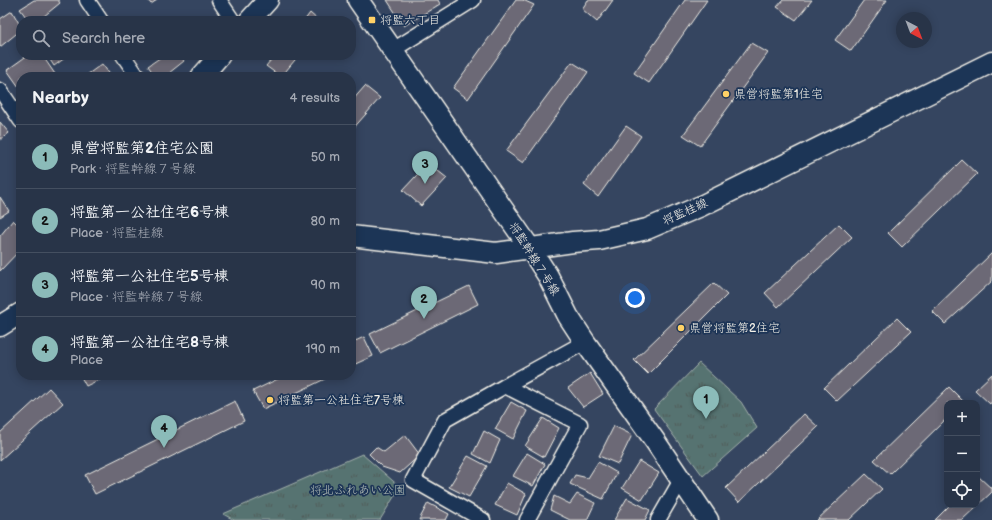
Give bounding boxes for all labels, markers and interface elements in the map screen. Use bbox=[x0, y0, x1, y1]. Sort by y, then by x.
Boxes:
north arrow bbox=[896, 12, 932, 48]
place label: 将監六丁目 bbox=[380, 13, 440, 28]
marker: 将監六丁目 bbox=[367, 15, 377, 25]
search box bbox=[16, 16, 356, 60]
icon: search bbox=[30, 27, 52, 49]
text: Search here bbox=[62, 29, 145, 48]
place label: 県営将監第1住宅 bbox=[734, 87, 823, 102]
text: Nearby bbox=[32, 88, 89, 108]
marker: 県営将監第1住宅 bbox=[721, 89, 731, 99]
text: 4 results bbox=[290, 90, 340, 106]
text: 県営将監第2住宅公園 bbox=[70, 139, 214, 158]
text: 1 bbox=[42, 149, 48, 165]
text: 50 m bbox=[311, 149, 340, 165]
pin: 3 bbox=[412, 151, 438, 184]
text: Park · 将監幹線７号線 bbox=[70, 161, 196, 177]
street label: 将監桂線 bbox=[660, 195, 710, 229]
text: 将監第一公社住宅6号棟 bbox=[70, 203, 229, 222]
text: 2 bbox=[41, 213, 49, 229]
text: 80 m bbox=[311, 213, 340, 229]
street label: 将監幹線７号線 bbox=[505, 219, 563, 299]
text: Place · 将監桂線 bbox=[70, 225, 163, 241]
text: 将監第一公社住宅5号棟 bbox=[70, 267, 229, 286]
text: 3 bbox=[41, 277, 49, 293]
text: 90 m bbox=[311, 277, 340, 293]
pin: 2 bbox=[411, 286, 437, 319]
your location bbox=[625, 288, 645, 308]
text: Place · 将監幹線７号線 bbox=[70, 289, 202, 305]
place label: 県営将監第2住宅 bbox=[689, 321, 780, 336]
marker: 県営将監第2住宅 bbox=[676, 323, 686, 333]
text: 将監第一公社住宅8号棟 bbox=[70, 333, 229, 352]
text: 4 bbox=[41, 341, 49, 357]
text: 190 m bbox=[306, 341, 340, 357]
text: Place bbox=[70, 352, 103, 368]
pin: 1 bbox=[693, 386, 719, 419]
place label: 将監第一公社住宅7号棟 bbox=[278, 393, 404, 408]
marker: 将監第一公社住宅7号棟 bbox=[265, 395, 275, 405]
map controls bbox=[944, 400, 980, 508]
button: + bbox=[944, 400, 980, 436]
pin: 4 bbox=[151, 415, 177, 448]
button: − bbox=[944, 436, 980, 472]
button: locate bbox=[944, 472, 980, 508]
park label: 将北ふれあい公園 bbox=[310, 483, 406, 498]

